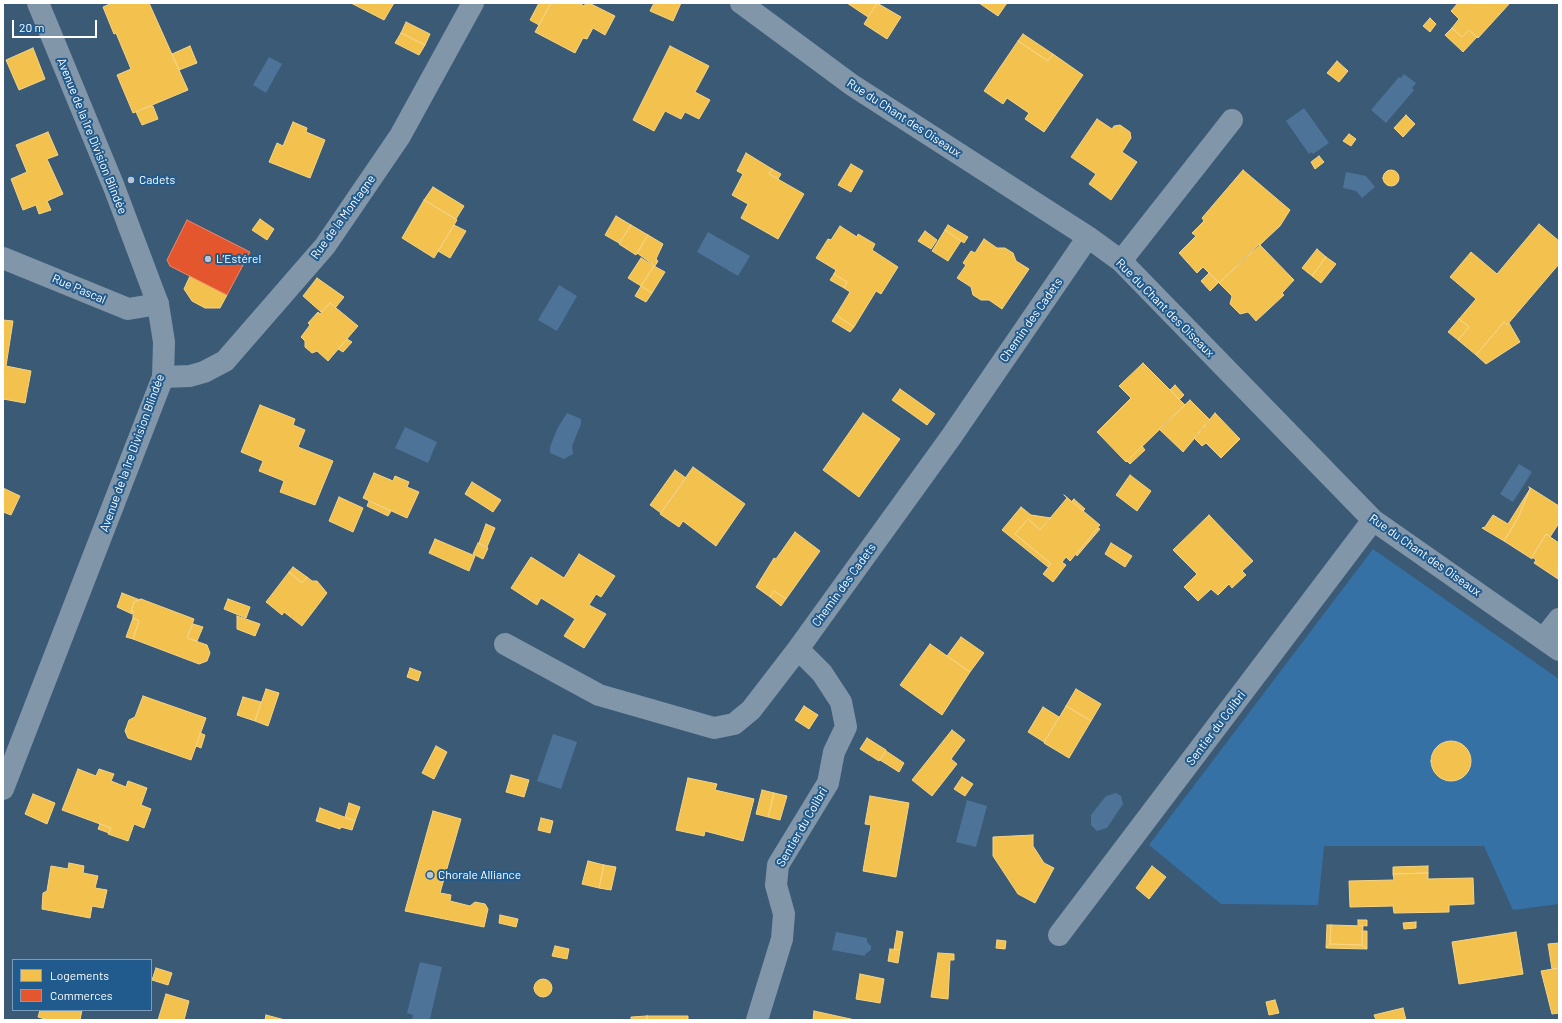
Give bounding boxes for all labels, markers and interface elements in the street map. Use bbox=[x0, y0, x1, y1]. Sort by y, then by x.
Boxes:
scale bar bbox=[14, 12, 99, 38]
text: 20 m bbox=[19, 20, 45, 34]
street label: Avenue de la 1re Division Blindée bbox=[54, 56, 130, 216]
street label: Rue du Chant des Oiseaux bbox=[844, 76, 964, 160]
street label: Rue de la Montagne bbox=[308, 172, 378, 262]
place label: Cadets bbox=[139, 173, 175, 187]
marker: Cadets bbox=[126, 175, 136, 185]
place label: L’Estérel bbox=[216, 252, 261, 266]
marker: L’Estérel bbox=[203, 254, 213, 264]
street label: Rue du Chant des Oiseaux bbox=[1113, 256, 1217, 360]
street label: Rue Pascal bbox=[50, 271, 108, 307]
street label: Chemin des Cadets bbox=[997, 275, 1065, 365]
street label: Avenue de la 1re Division Blindée bbox=[97, 372, 167, 534]
street label: Rue du Chant des Oiseaux bbox=[1366, 511, 1484, 599]
street label: Chemin des Cadets bbox=[809, 541, 879, 629]
street label: Sentier du Colibri bbox=[1183, 688, 1249, 768]
street label: Sentier du Colibri bbox=[773, 785, 831, 869]
place label: Chorale Alliance bbox=[438, 868, 521, 882]
marker: Chorale Alliance bbox=[425, 870, 435, 880]
legend bbox=[12, 959, 152, 1011]
text: Logements bbox=[50, 968, 109, 982]
text: Commerces bbox=[50, 988, 113, 1002]

